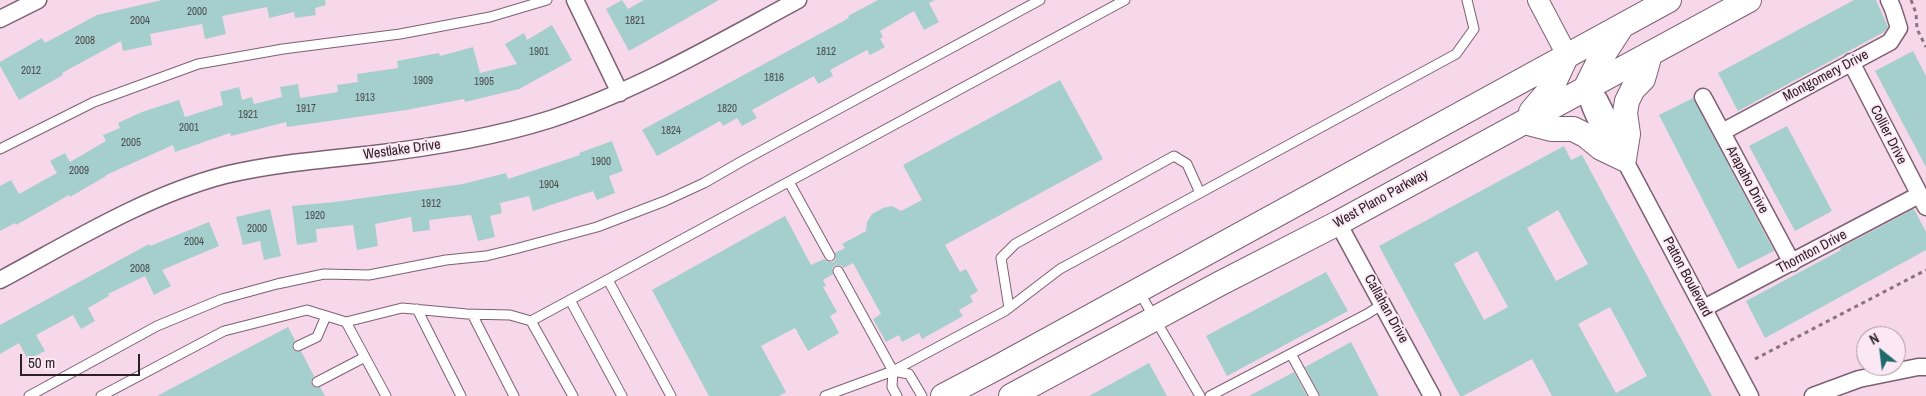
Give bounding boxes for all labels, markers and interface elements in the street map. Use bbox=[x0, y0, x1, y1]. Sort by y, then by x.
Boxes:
house number: 2000 bbox=[187, 5, 207, 19]
house number: 2004 bbox=[130, 14, 150, 28]
house number: 1821 bbox=[625, 14, 645, 28]
house number: 2008 bbox=[75, 34, 95, 48]
house number: 1901 bbox=[529, 45, 549, 59]
house number: 1812 bbox=[816, 45, 836, 59]
street label: Montgomery Drive bbox=[1780, 46, 1872, 106]
house number: 2012 bbox=[21, 64, 41, 78]
house number: 1816 bbox=[764, 71, 784, 85]
house number: 1909 bbox=[413, 74, 433, 88]
house number: 1905 bbox=[474, 75, 494, 89]
house number: 1913 bbox=[355, 91, 375, 105]
house number: 1917 bbox=[296, 102, 316, 116]
house number: 1820 bbox=[717, 102, 737, 116]
street label: Collier Drive bbox=[1866, 103, 1910, 167]
house number: 1921 bbox=[238, 108, 258, 122]
house number: 2001 bbox=[179, 121, 199, 135]
house number: 1824 bbox=[661, 124, 681, 138]
house number: 2005 bbox=[121, 136, 141, 150]
street label: Westlake Drive bbox=[362, 136, 442, 164]
street label: Arapaho Drive bbox=[1722, 143, 1772, 217]
house number: 1900 bbox=[591, 155, 611, 169]
house number: 2009 bbox=[69, 164, 89, 178]
street label: West Plano Parkway bbox=[1331, 166, 1431, 232]
house number: 1904 bbox=[539, 178, 559, 192]
house number: 1912 bbox=[421, 197, 441, 211]
house number: 1920 bbox=[305, 209, 325, 223]
house number: 2000 bbox=[247, 222, 267, 236]
street label: Thornton Drive bbox=[1774, 227, 1850, 277]
street label: Patton Boulevard bbox=[1659, 234, 1715, 320]
house number: 2004 bbox=[184, 235, 204, 249]
house number: 2008 bbox=[130, 262, 150, 276]
street label: Callahan Drive bbox=[1360, 272, 1412, 346]
north arrow bbox=[1856, 326, 1906, 376]
text: N bbox=[1866, 329, 1882, 349]
scale bar bbox=[22, 344, 142, 376]
text: 50 m bbox=[28, 352, 55, 373]

